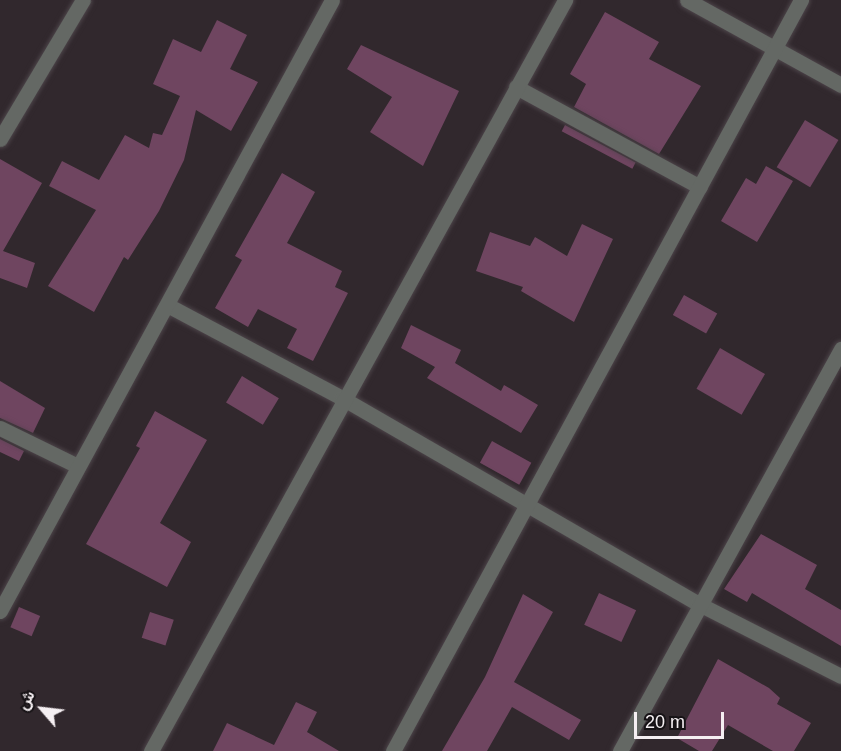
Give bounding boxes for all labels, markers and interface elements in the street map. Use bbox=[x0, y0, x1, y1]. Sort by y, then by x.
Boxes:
north arrow bbox=[12, 679, 72, 739]
text: ش bbox=[14, 688, 38, 713]
scale bar bbox=[637, 700, 727, 738]
text: 20 m bbox=[645, 712, 685, 732]

